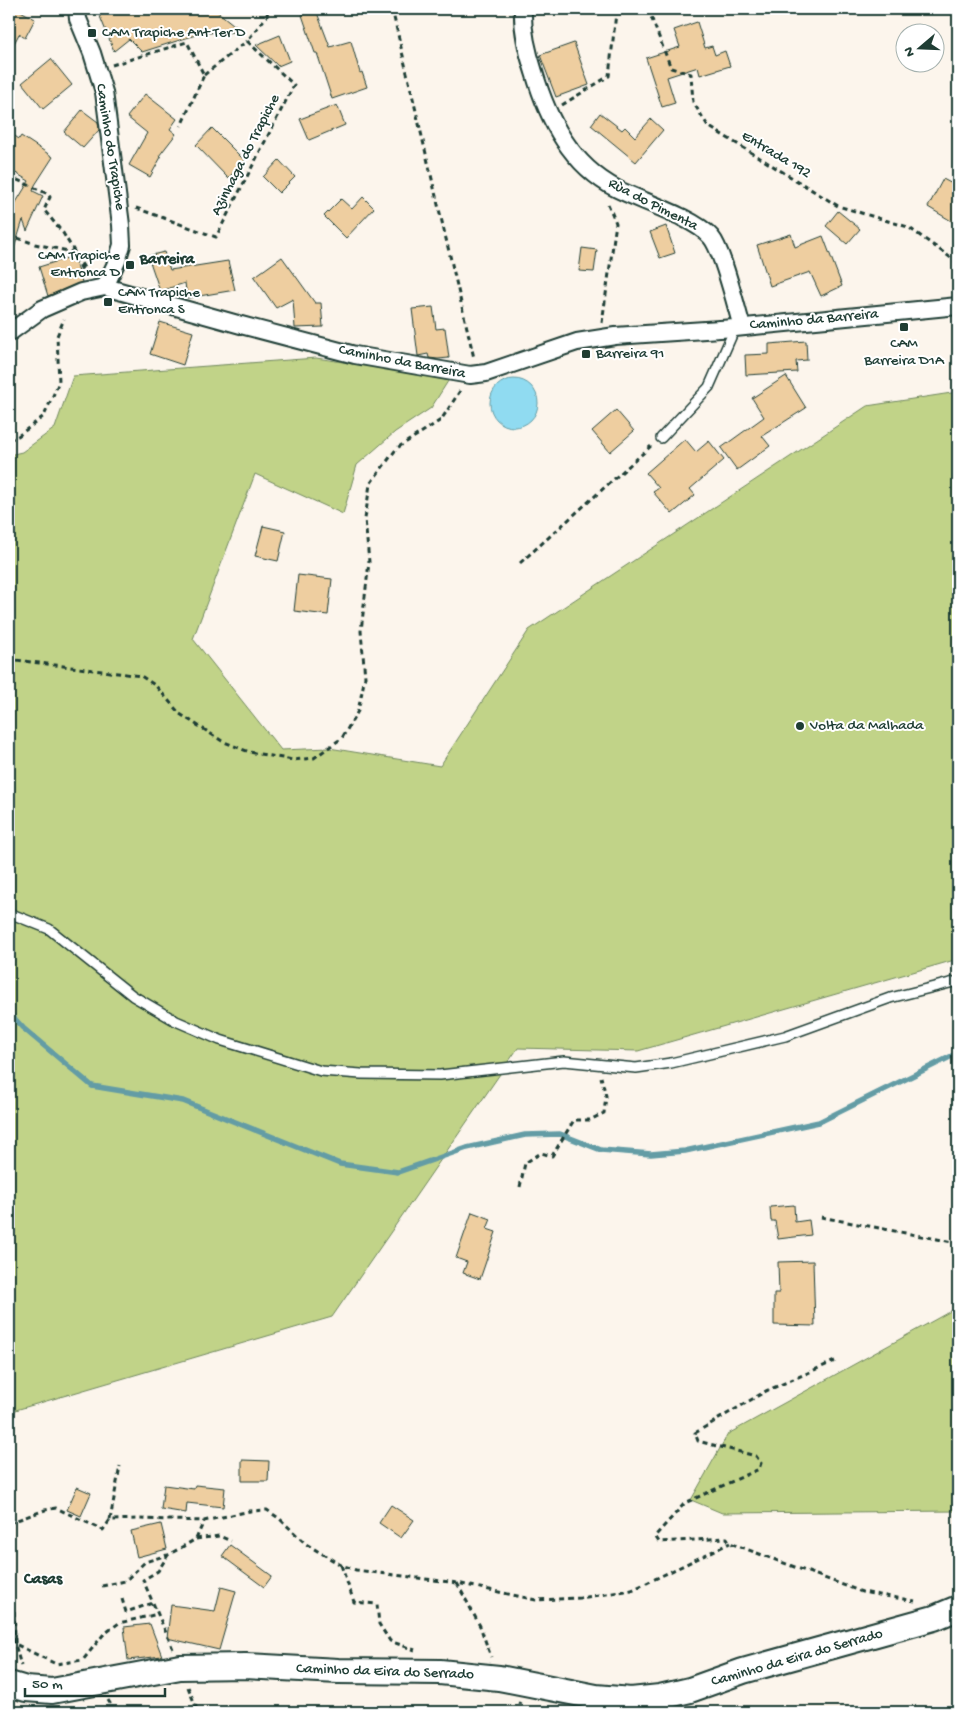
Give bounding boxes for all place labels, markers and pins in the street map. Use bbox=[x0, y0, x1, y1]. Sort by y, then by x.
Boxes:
place label: CAM Trapiche Ant Ter D bbox=[102, 24, 245, 42]
marker: CAM Trapiche Ant Ter D bbox=[86, 27, 98, 39]
place label: CAM Trapiche Entronca D bbox=[38, 247, 120, 282]
marker: CAM Trapiche Entronca D bbox=[124, 259, 136, 271]
place label: CAM Trapiche Entronca S bbox=[118, 284, 200, 319]
marker: CAM Trapiche Entronca S bbox=[102, 296, 114, 308]
marker: CAM Barreira D1A bbox=[898, 321, 910, 333]
place label: CAM Barreira D1A bbox=[863, 335, 945, 370]
place label: Barreira 91 bbox=[595, 345, 664, 363]
marker: Barreira 91 bbox=[580, 348, 592, 360]
place label: Volta da Malhada bbox=[809, 717, 924, 735]
marker: Volta da Malhada bbox=[794, 720, 806, 732]

